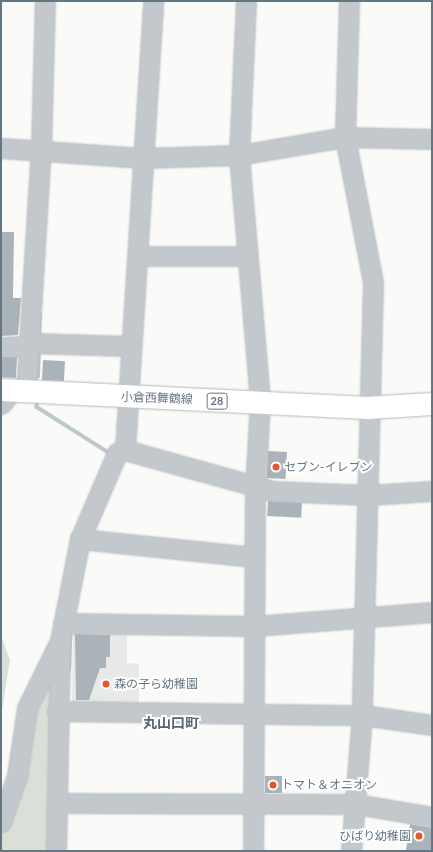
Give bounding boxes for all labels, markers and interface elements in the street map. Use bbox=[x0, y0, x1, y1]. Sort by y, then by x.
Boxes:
street label: 小倉西舞鶴線 bbox=[121, 390, 193, 406]
road number: 28 bbox=[206, 392, 228, 410]
place label: セブン-イレブン bbox=[284, 460, 372, 474]
marker: セブン-イレブン bbox=[271, 462, 281, 472]
place label: 森の子ら幼稚園 bbox=[114, 677, 198, 691]
marker: 森の子ら幼稚園 bbox=[101, 679, 111, 689]
district label: 丸山口町 bbox=[143, 715, 199, 731]
place label: トマト＆オニオン bbox=[281, 778, 377, 792]
marker: トマト＆オニオン bbox=[268, 780, 278, 790]
place label: ひばり幼稚園 bbox=[339, 829, 411, 843]
marker: ひばり幼稚園 bbox=[414, 831, 424, 841]

